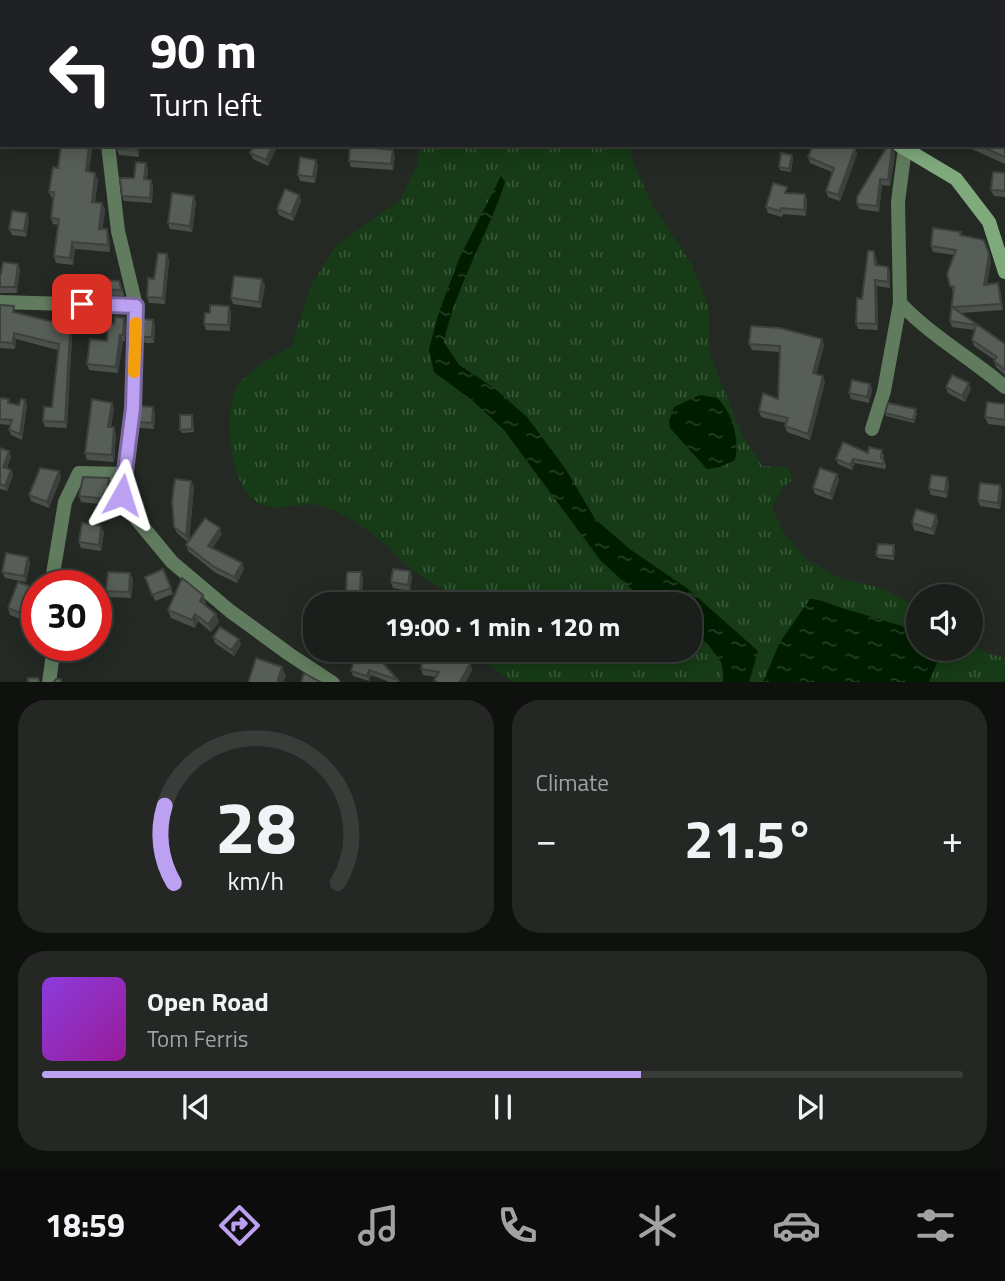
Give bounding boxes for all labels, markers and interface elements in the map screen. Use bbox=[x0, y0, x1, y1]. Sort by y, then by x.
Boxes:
text: 90 m bbox=[150, 12, 257, 87]
icon: left bbox=[35, 28, 126, 119]
text: Turn left bbox=[150, 80, 262, 128]
pin bbox=[52, 274, 112, 334]
icon: arrive bbox=[63, 285, 101, 323]
position arrow bbox=[85, 458, 159, 532]
speed limit sign: 30 bbox=[21, 570, 112, 661]
map controls bbox=[906, 584, 983, 661]
button: sound bbox=[906, 584, 983, 661]
text: 19:00 · 1 min · 120 m bbox=[385, 607, 620, 646]
text: Climate bbox=[536, 765, 609, 800]
text: 28 bbox=[215, 771, 297, 881]
text: 21.5° bbox=[684, 799, 814, 878]
text: − bbox=[536, 810, 557, 868]
text: + bbox=[942, 810, 963, 868]
text: km/h bbox=[227, 861, 284, 899]
text: Open Road bbox=[147, 982, 269, 1021]
text: Tom Ferris bbox=[147, 1021, 248, 1056]
icon: previous bbox=[177, 1088, 215, 1126]
icon: pause bbox=[484, 1088, 522, 1126]
icon: next bbox=[791, 1088, 829, 1126]
text: 18:59 bbox=[45, 1201, 125, 1249]
icon: directions bbox=[215, 1201, 264, 1250]
icon: music bbox=[354, 1201, 403, 1250]
icon: phone bbox=[493, 1201, 542, 1250]
icon: climate bbox=[633, 1201, 682, 1250]
icon: car bbox=[772, 1201, 821, 1250]
icon: filters bbox=[911, 1201, 960, 1250]

